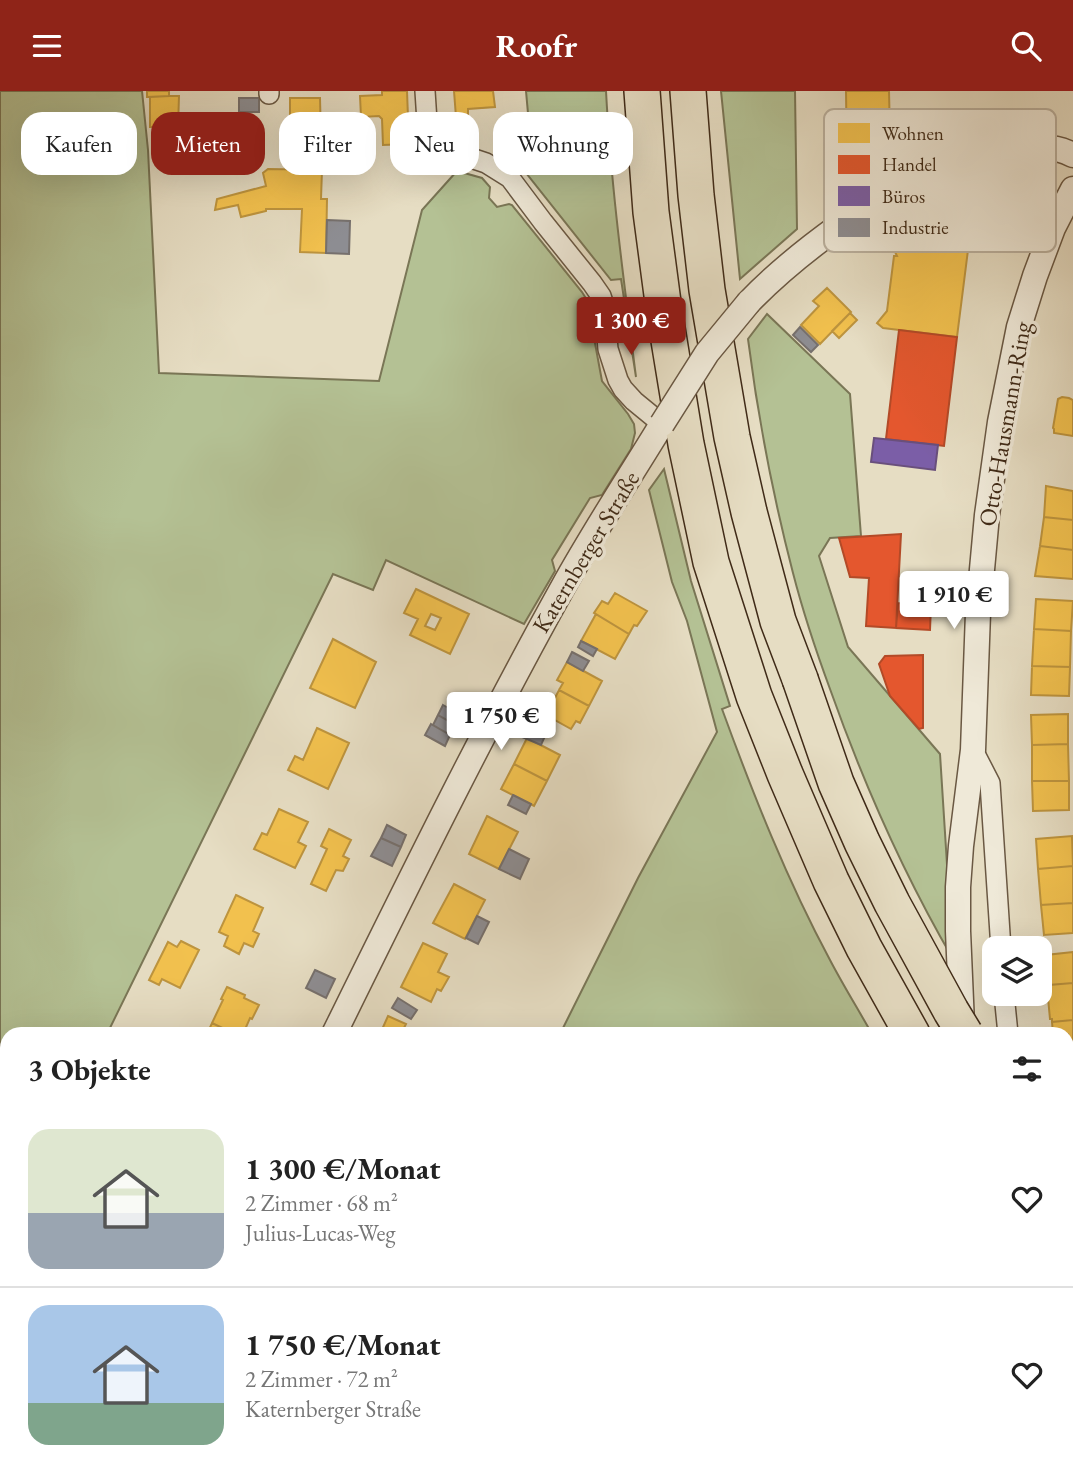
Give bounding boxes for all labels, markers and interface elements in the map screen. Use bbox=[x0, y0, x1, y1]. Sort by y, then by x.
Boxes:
text: Roofr bbox=[496, 25, 577, 67]
icon: menu bbox=[28, 27, 66, 65]
icon: search bbox=[1007, 27, 1045, 65]
legend bbox=[824, 109, 1056, 252]
chip: Kaufen bbox=[21, 112, 137, 175]
chip: Mieten bbox=[151, 112, 265, 175]
chip: Filter bbox=[279, 112, 376, 175]
chip: Neu bbox=[390, 112, 479, 175]
chip: Wohnung bbox=[493, 112, 633, 175]
text: Wohnen bbox=[882, 121, 944, 146]
text: Handel bbox=[882, 152, 937, 177]
text: Büros bbox=[882, 184, 925, 209]
text: Industrie bbox=[882, 215, 949, 240]
pin: 1 300 € bbox=[566, 297, 696, 357]
text: 1 300 € bbox=[593, 305, 669, 335]
street label: Otto-Hausmann-Ring bbox=[971, 318, 1038, 529]
street label: Katernberger Straße bbox=[525, 465, 646, 638]
pin: 1 910 € bbox=[889, 571, 1019, 631]
text: 1 910 € bbox=[916, 579, 992, 609]
pin: 1 750 € bbox=[436, 693, 566, 752]
text: 1 750 € bbox=[463, 700, 539, 730]
map controls bbox=[982, 936, 1052, 1006]
button: layers bbox=[982, 936, 1052, 1006]
text: 3 Objekte bbox=[28, 1050, 151, 1089]
icon: filters bbox=[1008, 1050, 1046, 1088]
text: 1 300 €/Monat bbox=[245, 1149, 440, 1188]
icon: home bbox=[84, 1157, 168, 1241]
icon: heart bbox=[1008, 1180, 1046, 1218]
text: 2 Zimmer · 68 m² bbox=[245, 1188, 398, 1218]
text: Julius-Lucas-Weg bbox=[245, 1218, 396, 1248]
text: 1 750 €/Monat bbox=[245, 1325, 440, 1364]
icon: home bbox=[84, 1333, 168, 1417]
icon: heart bbox=[1008, 1356, 1046, 1394]
text: 2 Zimmer · 72 m² bbox=[245, 1364, 398, 1394]
text: Katernberger Straße bbox=[245, 1394, 421, 1424]

